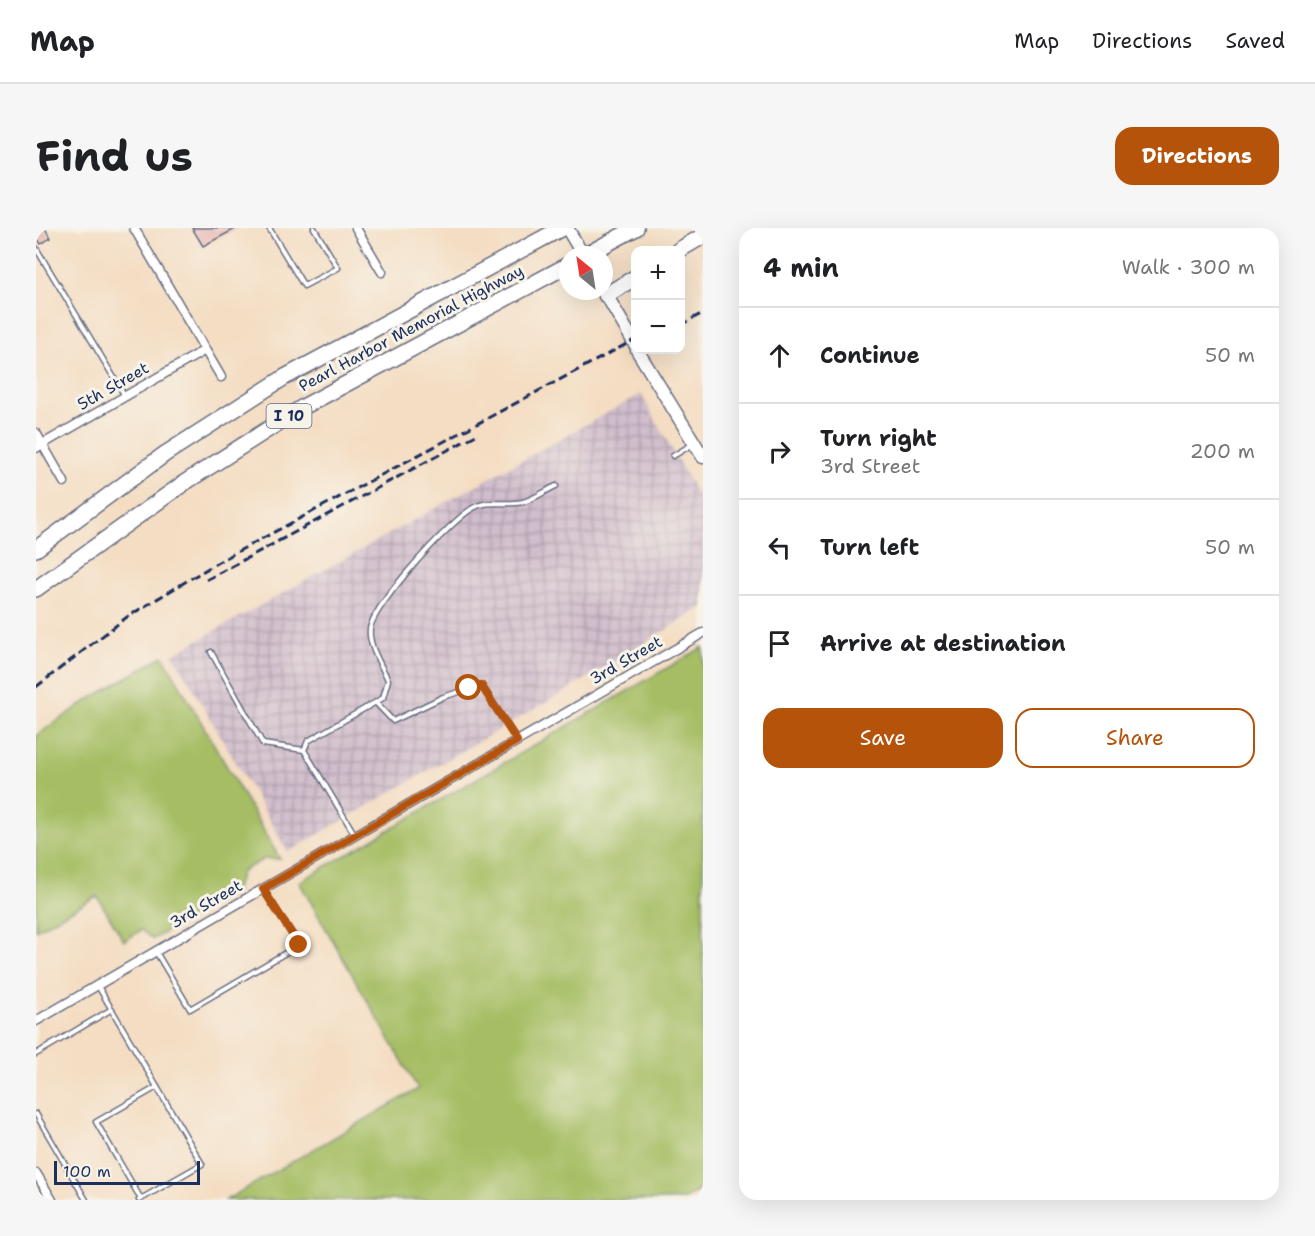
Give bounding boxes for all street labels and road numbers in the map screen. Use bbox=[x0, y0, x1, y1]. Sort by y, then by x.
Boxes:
street label: Pearl Harbor Memorial Highway bbox=[295, 260, 527, 396]
street label: 5th Street bbox=[74, 357, 152, 415]
road number: I 10 bbox=[266, 404, 312, 428]
street label: 3rd Street bbox=[586, 631, 666, 689]
street label: 3rd Street bbox=[166, 875, 246, 933]

